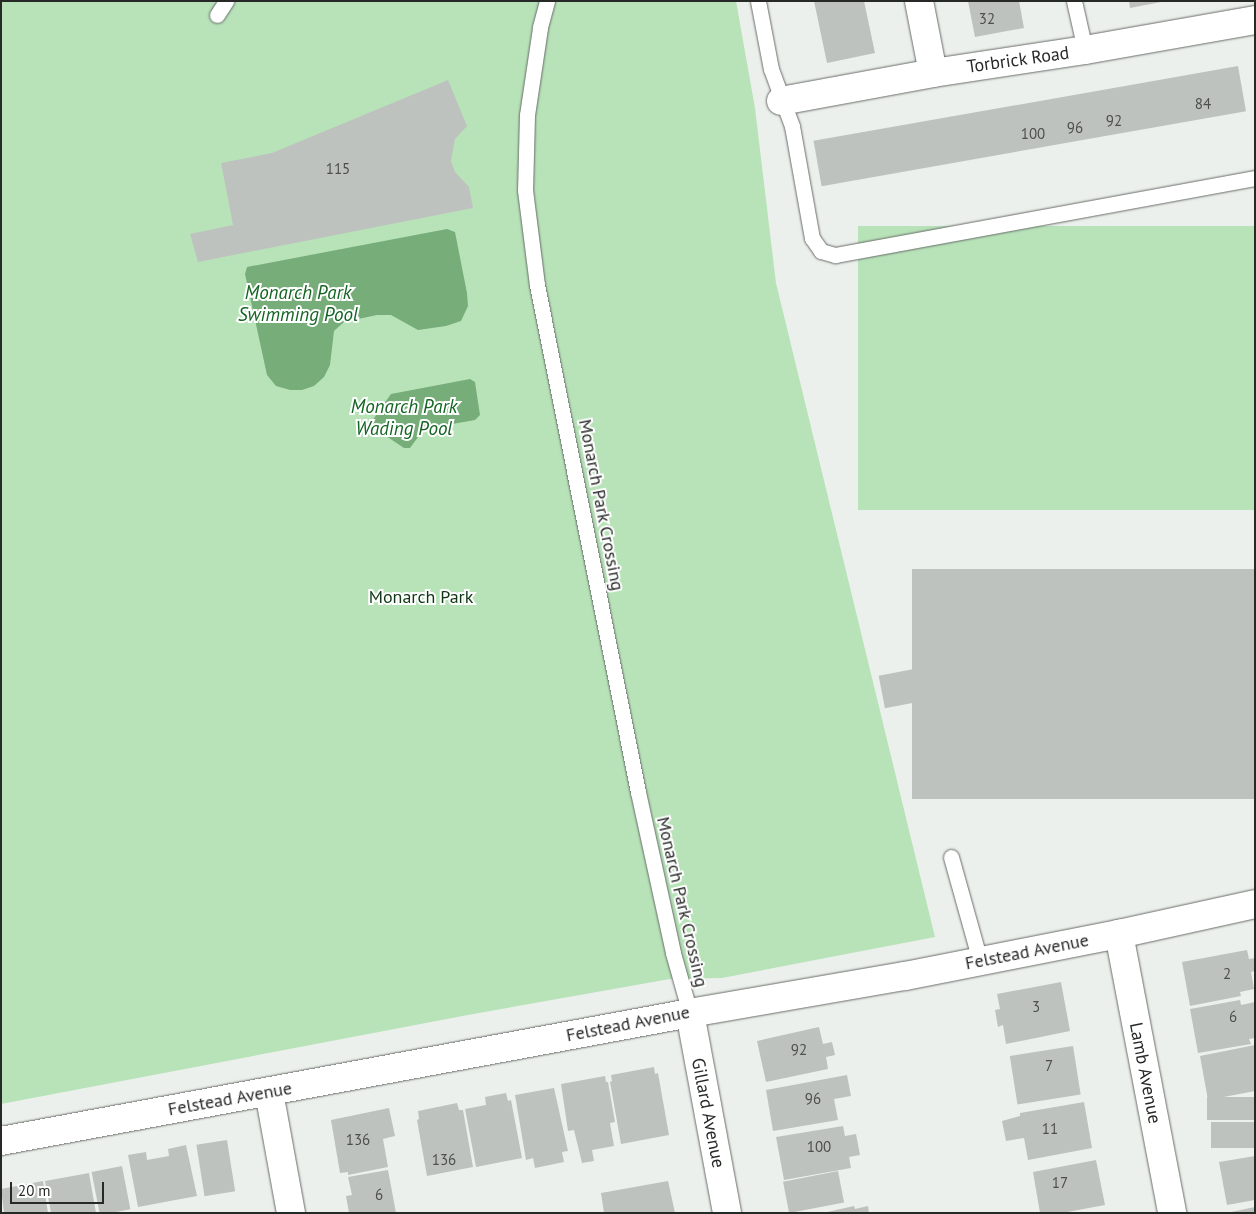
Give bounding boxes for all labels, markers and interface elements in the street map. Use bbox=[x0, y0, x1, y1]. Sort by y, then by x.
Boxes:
house number: 32 bbox=[979, 10, 995, 28]
street label: Torbrick Road bbox=[965, 42, 1071, 78]
house number: 84 bbox=[1195, 95, 1211, 113]
house number: 92 bbox=[1106, 112, 1122, 130]
house number: 96 bbox=[1067, 119, 1083, 137]
house number: 100 bbox=[1021, 125, 1045, 143]
house number: 115 bbox=[326, 160, 350, 178]
water label: Monarch Park Swimming Pool bbox=[238, 282, 358, 326]
water label: Monarch Park Wading Pool bbox=[351, 396, 457, 440]
street label: Monarch Park Crossing bbox=[574, 417, 628, 593]
park label: Monarch Park bbox=[369, 586, 473, 608]
street label: Monarch Park Crossing bbox=[652, 814, 712, 990]
street label: Felstead Avenue bbox=[963, 929, 1091, 975]
house number: 2 bbox=[1223, 965, 1231, 983]
house number: 3 bbox=[1032, 998, 1040, 1016]
street label: Felstead Avenue bbox=[564, 1001, 692, 1047]
house number: 6 bbox=[1229, 1008, 1237, 1026]
street label: Lamb Avenue bbox=[1125, 1020, 1165, 1126]
house number: 92 bbox=[791, 1041, 807, 1059]
street label: Gillard Avenue bbox=[687, 1056, 729, 1170]
house number: 7 bbox=[1045, 1057, 1053, 1075]
street label: Felstead Avenue bbox=[166, 1077, 294, 1121]
house number: 96 bbox=[805, 1090, 821, 1108]
house number: 11 bbox=[1042, 1120, 1058, 1138]
house number: 136 bbox=[346, 1131, 370, 1149]
house number: 100 bbox=[807, 1138, 831, 1156]
house number: 136 bbox=[432, 1151, 456, 1169]
scale bar bbox=[12, 1172, 106, 1204]
house number: 17 bbox=[1052, 1174, 1068, 1192]
text: 20 m bbox=[18, 1181, 51, 1200]
house number: 6 bbox=[375, 1186, 383, 1204]

